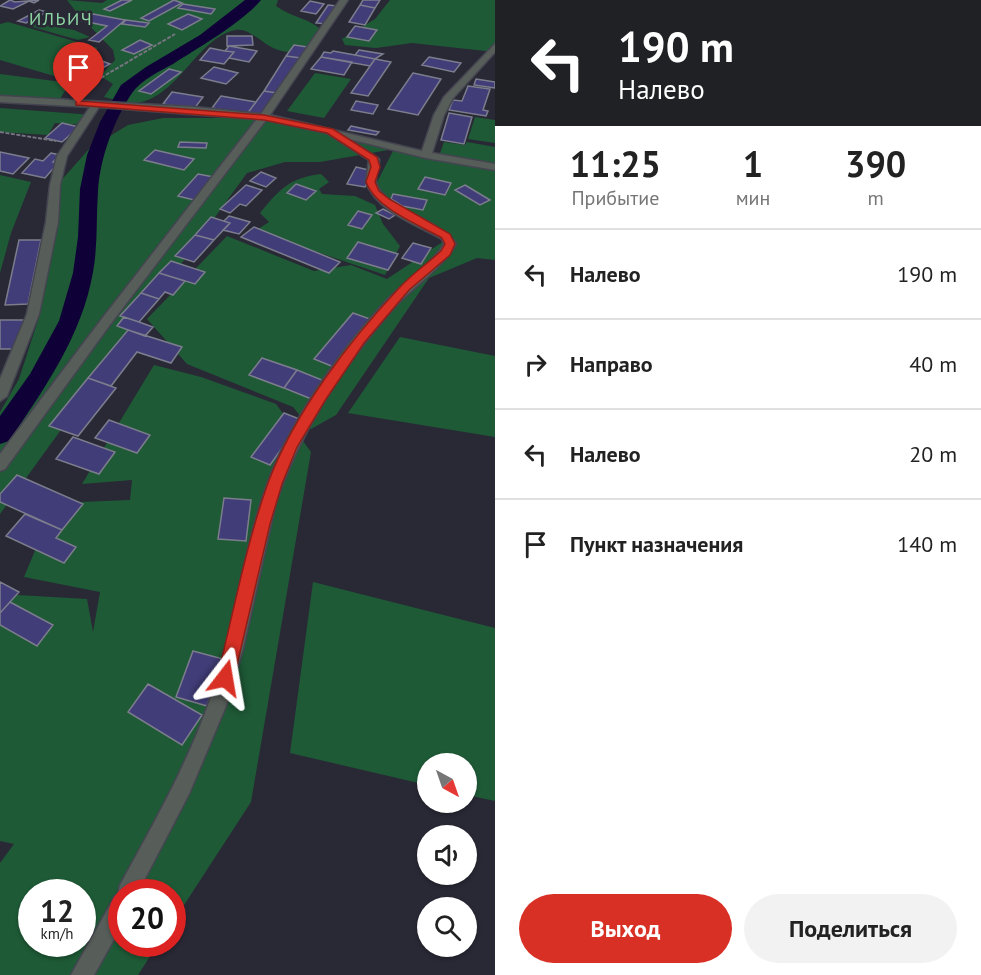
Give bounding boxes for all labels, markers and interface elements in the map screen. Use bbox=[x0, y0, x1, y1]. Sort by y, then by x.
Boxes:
district label: ИЛЬИЧ bbox=[29, 7, 93, 30]
text: 190 m bbox=[618, 19, 734, 74]
icon: left bbox=[519, 24, 597, 102]
pin bbox=[53, 42, 104, 104]
icon: arrive bbox=[62, 51, 95, 84]
text: Налево bbox=[618, 72, 705, 106]
text: 11:25 bbox=[570, 140, 661, 187]
text: 1 bbox=[743, 140, 763, 187]
text: 390 bbox=[845, 140, 906, 187]
text: Прибытие bbox=[571, 185, 659, 211]
text: мин bbox=[736, 185, 770, 211]
text: m bbox=[868, 185, 884, 211]
icon: left bbox=[519, 258, 552, 291]
text: Налево bbox=[570, 260, 641, 288]
text: 190 m bbox=[897, 260, 957, 288]
icon: right bbox=[519, 348, 552, 381]
text: Направо bbox=[570, 350, 653, 378]
text: 40 m bbox=[909, 350, 957, 378]
icon: left bbox=[519, 438, 552, 471]
text: Налево bbox=[570, 440, 641, 468]
text: 20 m bbox=[909, 440, 957, 468]
icon: arrive bbox=[519, 528, 552, 561]
text: Пункт назначения bbox=[570, 530, 743, 558]
text: 140 m bbox=[897, 530, 957, 558]
position arrow bbox=[193, 646, 257, 710]
north arrow bbox=[417, 753, 477, 813]
map controls bbox=[417, 753, 477, 957]
button: sound bbox=[417, 825, 477, 885]
speed limit sign: 20 bbox=[108, 879, 186, 957]
text: 12 bbox=[40, 891, 74, 930]
button: Выход bbox=[519, 894, 732, 963]
button: Поделиться bbox=[744, 894, 957, 963]
button: search bbox=[417, 897, 477, 957]
text: km/h bbox=[41, 924, 73, 943]

